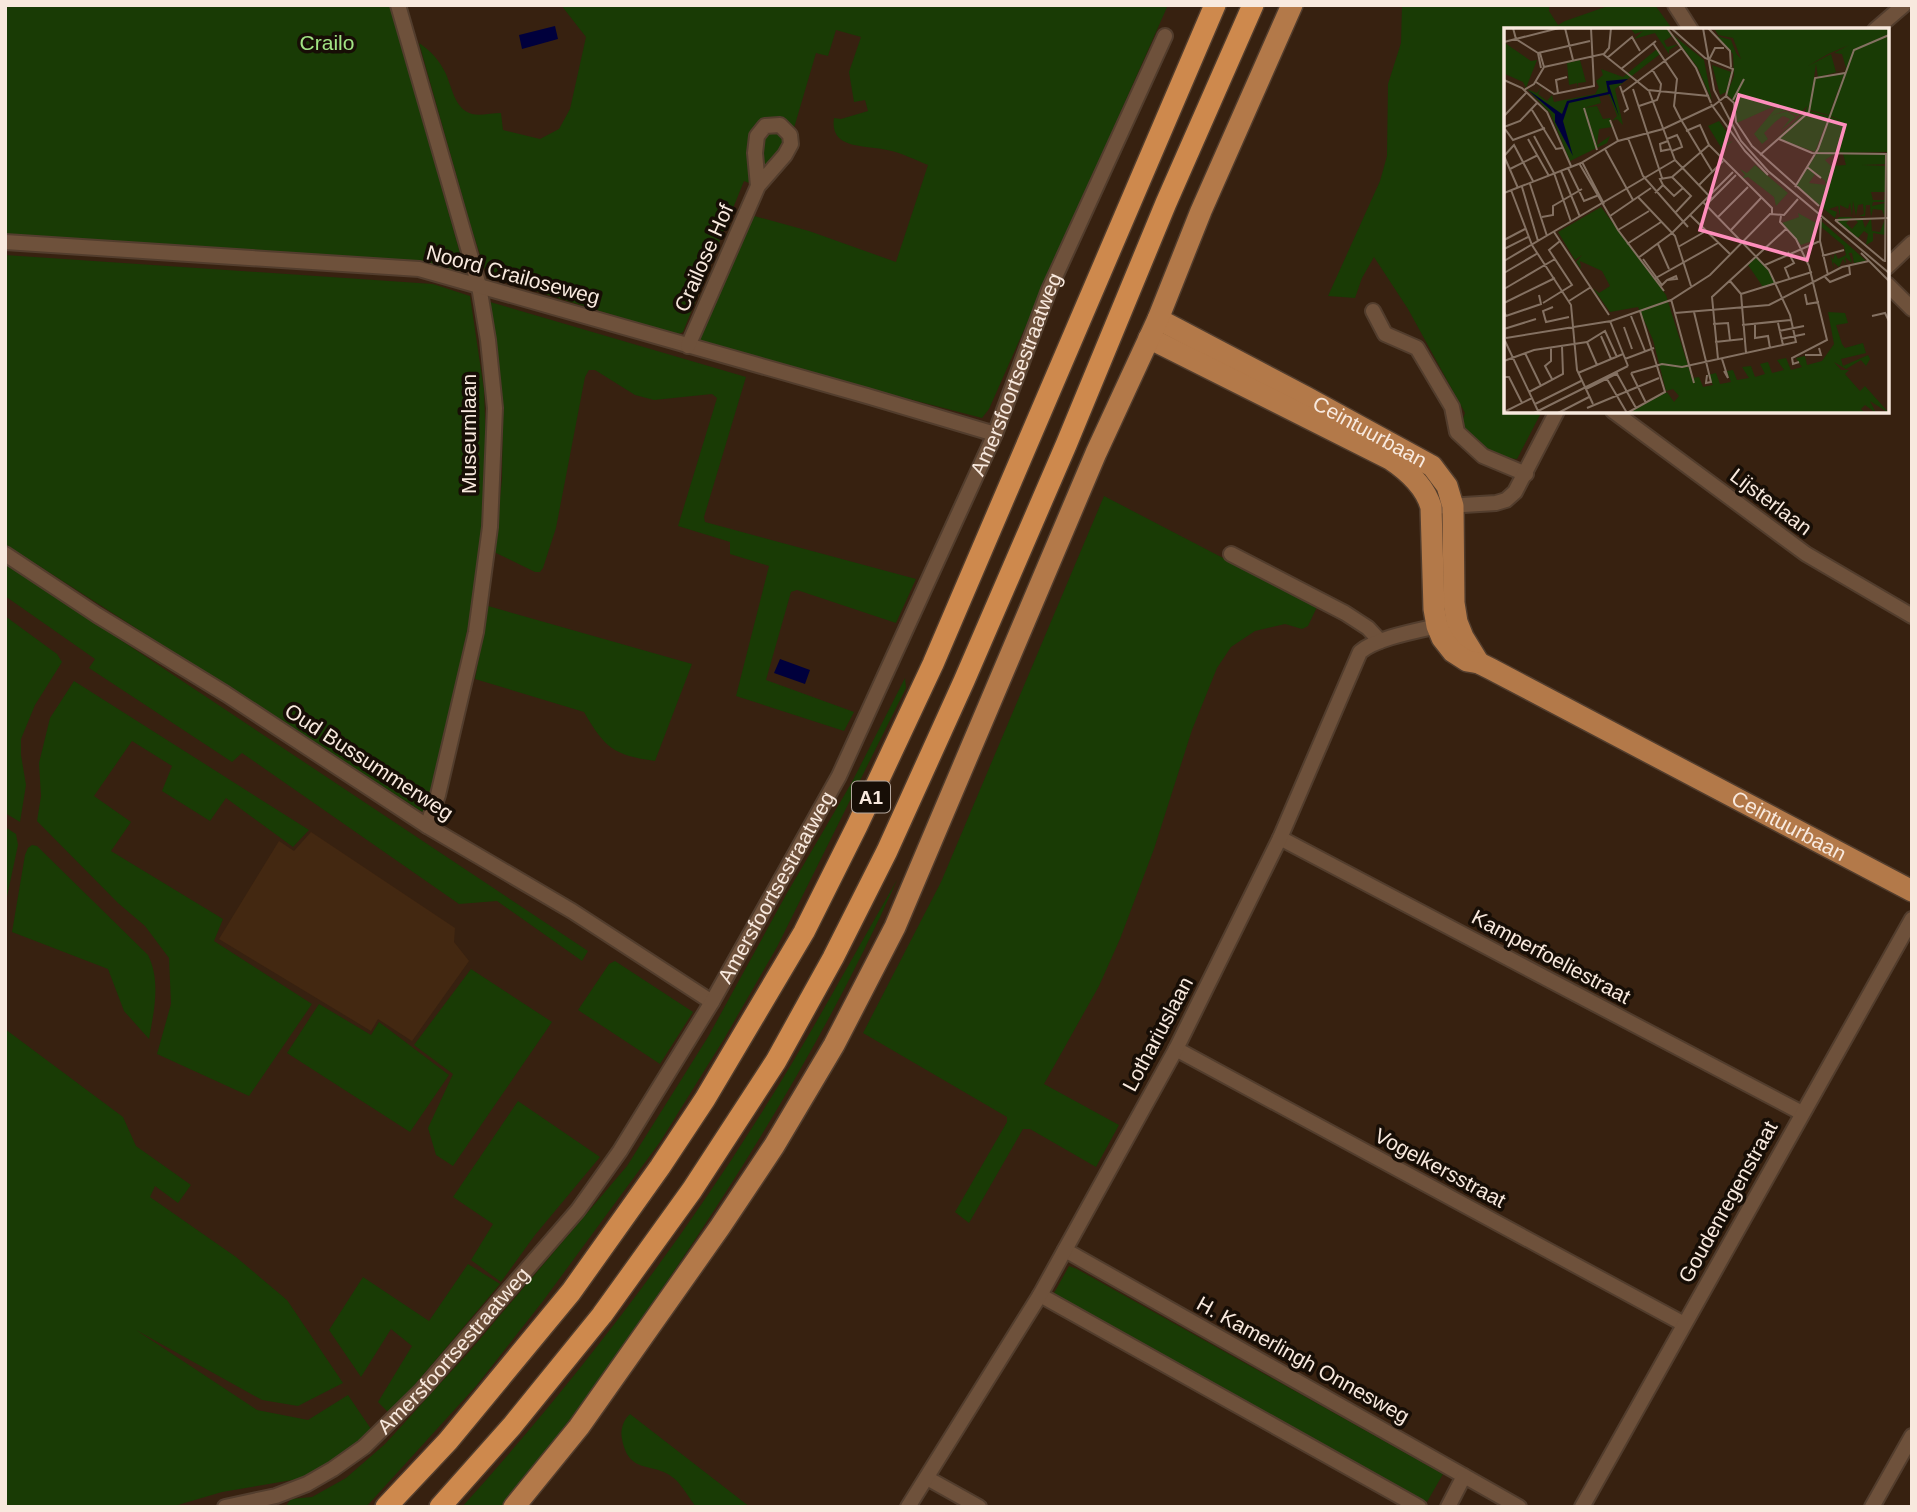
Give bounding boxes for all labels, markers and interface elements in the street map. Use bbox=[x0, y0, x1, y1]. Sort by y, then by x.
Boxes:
inset map bbox=[1504, 28, 1889, 413]
park label: Crailo bbox=[300, 31, 354, 54]
street label: Crailose Hof bbox=[670, 200, 738, 315]
street label: Noord Crailoseweg bbox=[424, 240, 602, 309]
street label: Amersfoortsestraatweg bbox=[966, 269, 1066, 479]
street label: Museumlaan bbox=[457, 374, 480, 494]
street label: Ceintuurbaan bbox=[1309, 391, 1431, 472]
street label: Lijsterlaan bbox=[1726, 464, 1816, 540]
street label: Oud Bussummerweg bbox=[281, 699, 458, 825]
road number: A1 bbox=[852, 782, 890, 812]
street label: Ceintuurbaan bbox=[1728, 786, 1850, 865]
street label: Amersfoortsestraatweg bbox=[713, 787, 839, 987]
street label: Kamperfoeliestraat bbox=[1468, 905, 1635, 1008]
street label: Lothariuslaan bbox=[1118, 973, 1197, 1095]
street label: Goudenregenstraat bbox=[1674, 1117, 1782, 1286]
street label: Vogelkersstraat bbox=[1371, 1123, 1510, 1212]
street label: Amersfoortsestraatweg bbox=[372, 1263, 534, 1438]
street label: H. Kamerlingh Onnesweg bbox=[1193, 1291, 1413, 1428]

